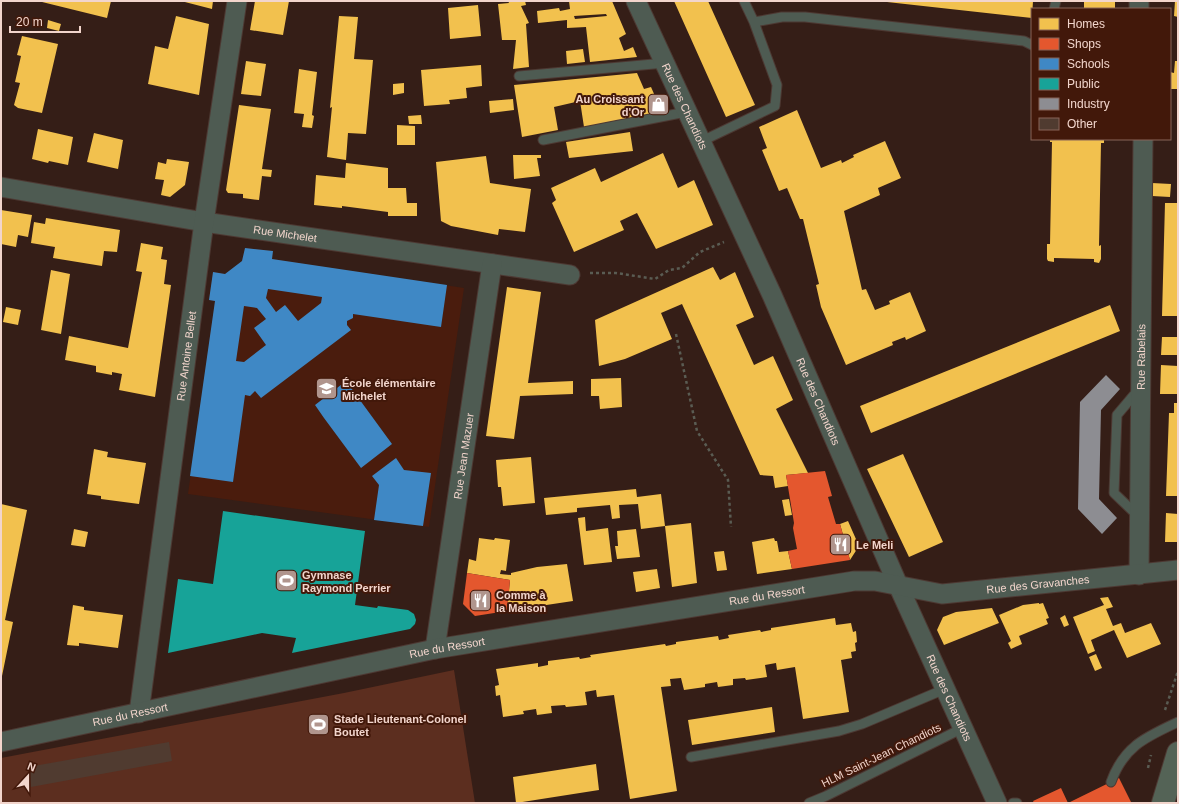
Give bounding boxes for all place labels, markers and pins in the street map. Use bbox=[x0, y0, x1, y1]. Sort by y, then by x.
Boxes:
shop icon: Au Croissant d'Or bbox=[646, 92, 672, 118]
place label: Au Croissant d'Or bbox=[576, 93, 645, 118]
school or university icon: École élémentaire Michelet bbox=[313, 376, 339, 402]
place label: École élémentaire Michelet bbox=[342, 377, 436, 402]
restaurant icon: Le Meli bbox=[828, 532, 854, 558]
place label: Le Meli bbox=[856, 539, 893, 551]
sports icon: Gymnase Raymond Perrier bbox=[273, 568, 299, 594]
place label: Gymnase Raymond Perrier bbox=[302, 569, 391, 594]
restaurant icon: Comme à la Maison bbox=[468, 588, 494, 614]
place label: Comme à la Maison bbox=[496, 589, 546, 614]
sports icon: Stade Lieutenant-Colonel Boutet bbox=[305, 712, 331, 738]
place label: Stade Lieutenant-Colonel Boutet bbox=[334, 713, 467, 738]

